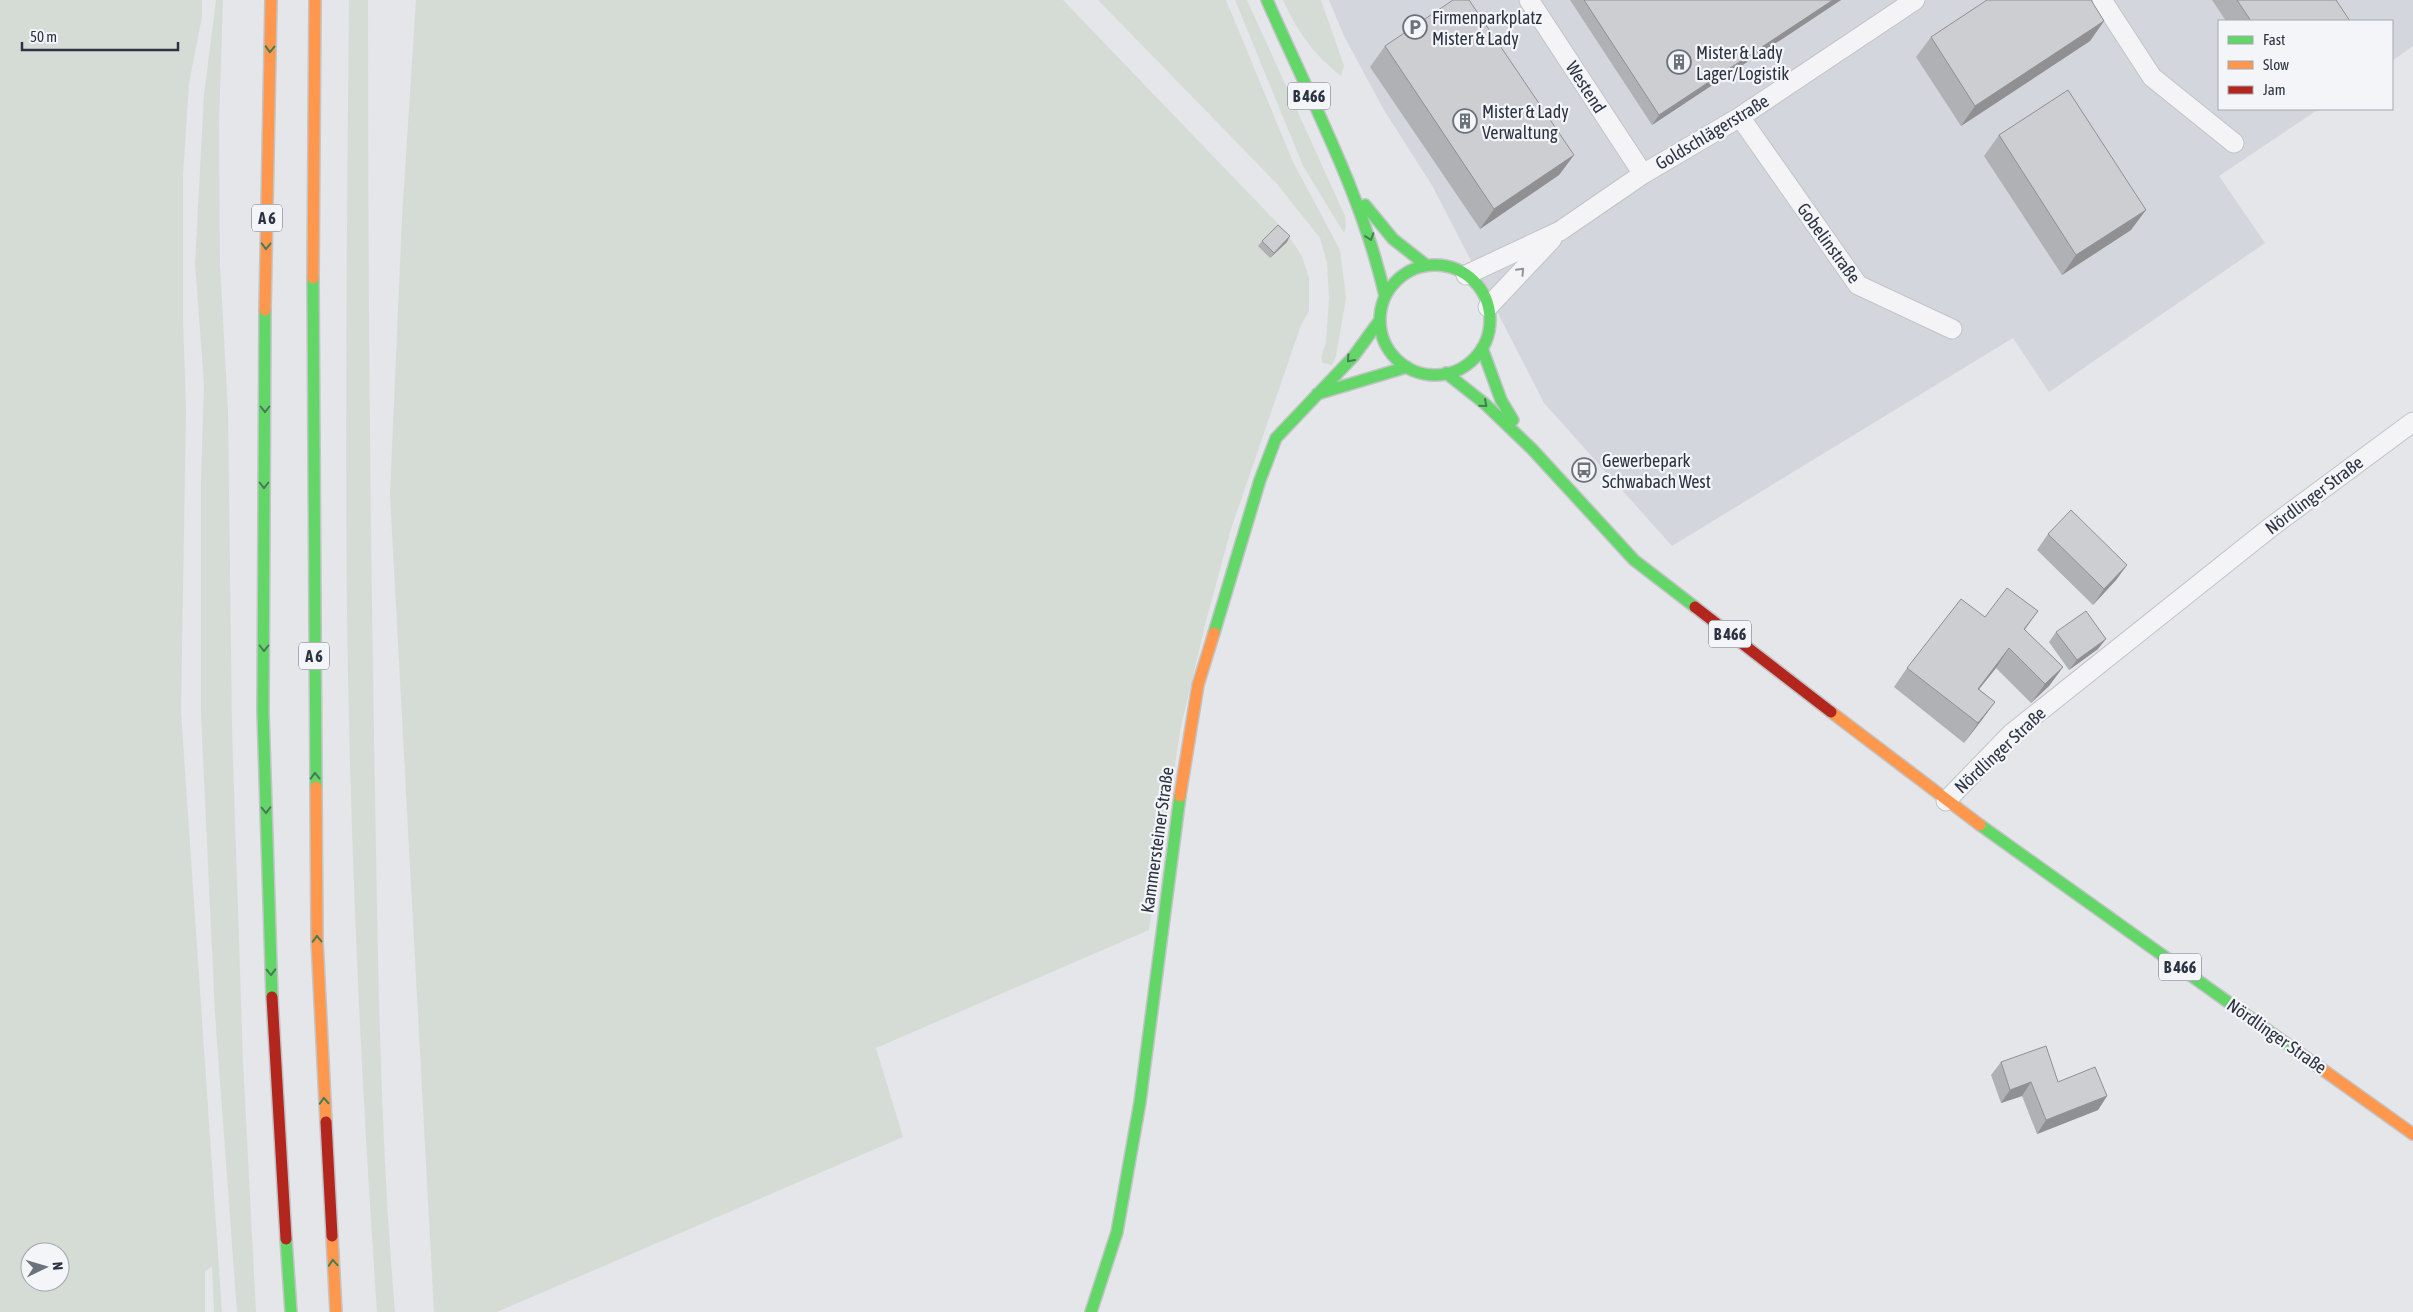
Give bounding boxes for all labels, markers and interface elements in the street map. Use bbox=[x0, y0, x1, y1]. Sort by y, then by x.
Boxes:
place label: Firmenparkplatz Mister & Lady bbox=[1432, 7, 1543, 49]
parking icon: Firmenparkplatz Mister & Lady bbox=[1402, 14, 1428, 40]
scale bar bbox=[22, 20, 179, 52]
legend bbox=[2218, 20, 2393, 110]
text: 50 m bbox=[30, 28, 57, 45]
text: Fast bbox=[2263, 31, 2285, 48]
place label: Mister & Lady Lager/Logistik bbox=[1696, 42, 1789, 84]
one-way arrow bbox=[265, 45, 275, 53]
building icon: Mister & Lady Lager/Logistik bbox=[1666, 49, 1692, 75]
text: Slow bbox=[2263, 56, 2289, 73]
street label: Westend bbox=[1562, 57, 1610, 117]
text: Jam bbox=[2263, 81, 2286, 98]
road number: B 466 bbox=[1288, 82, 1330, 110]
street label: Goldschlägerstraße bbox=[1652, 90, 1772, 174]
place label: Mister & Lady Verwaltung bbox=[1482, 101, 1569, 143]
building icon: Mister & Lady Verwaltung bbox=[1452, 108, 1478, 134]
street label: Gobelinstraße bbox=[1793, 199, 1865, 287]
road number: A 6 bbox=[252, 204, 282, 232]
one-way arrow bbox=[1364, 232, 1374, 241]
one-way arrow bbox=[261, 242, 271, 250]
one-way arrow bbox=[1515, 268, 1524, 277]
one-way arrow bbox=[1347, 353, 1356, 362]
one-way arrow bbox=[1479, 398, 1488, 407]
one-way arrow bbox=[260, 405, 270, 413]
place label: Gewerbepark Schwabach West bbox=[1602, 450, 1711, 492]
street label: Nördlinger Straße bbox=[2261, 452, 2367, 538]
bus stop icon: Gewerbepark Schwabach West bbox=[1571, 457, 1597, 483]
one-way arrow bbox=[259, 481, 270, 489]
road number: B 466 bbox=[1709, 620, 1751, 648]
road number: A 6 bbox=[299, 642, 329, 669]
one-way arrow bbox=[259, 644, 269, 652]
street label: Nördlinger Straße bbox=[1950, 703, 2050, 797]
street label: Kammersteiner Straße bbox=[1136, 766, 1178, 914]
one-way arrow bbox=[310, 772, 320, 780]
one-way arrow bbox=[261, 806, 272, 814]
one-way arrow bbox=[311, 935, 322, 943]
road number: B 466 bbox=[2159, 954, 2201, 980]
one-way arrow bbox=[266, 969, 277, 977]
street label: Nördlinger Straße bbox=[2223, 994, 2331, 1078]
one-way arrow bbox=[318, 1097, 329, 1105]
north arrow bbox=[20, 1242, 70, 1292]
one-way arrow bbox=[328, 1259, 339, 1267]
text: N bbox=[50, 1261, 66, 1271]

